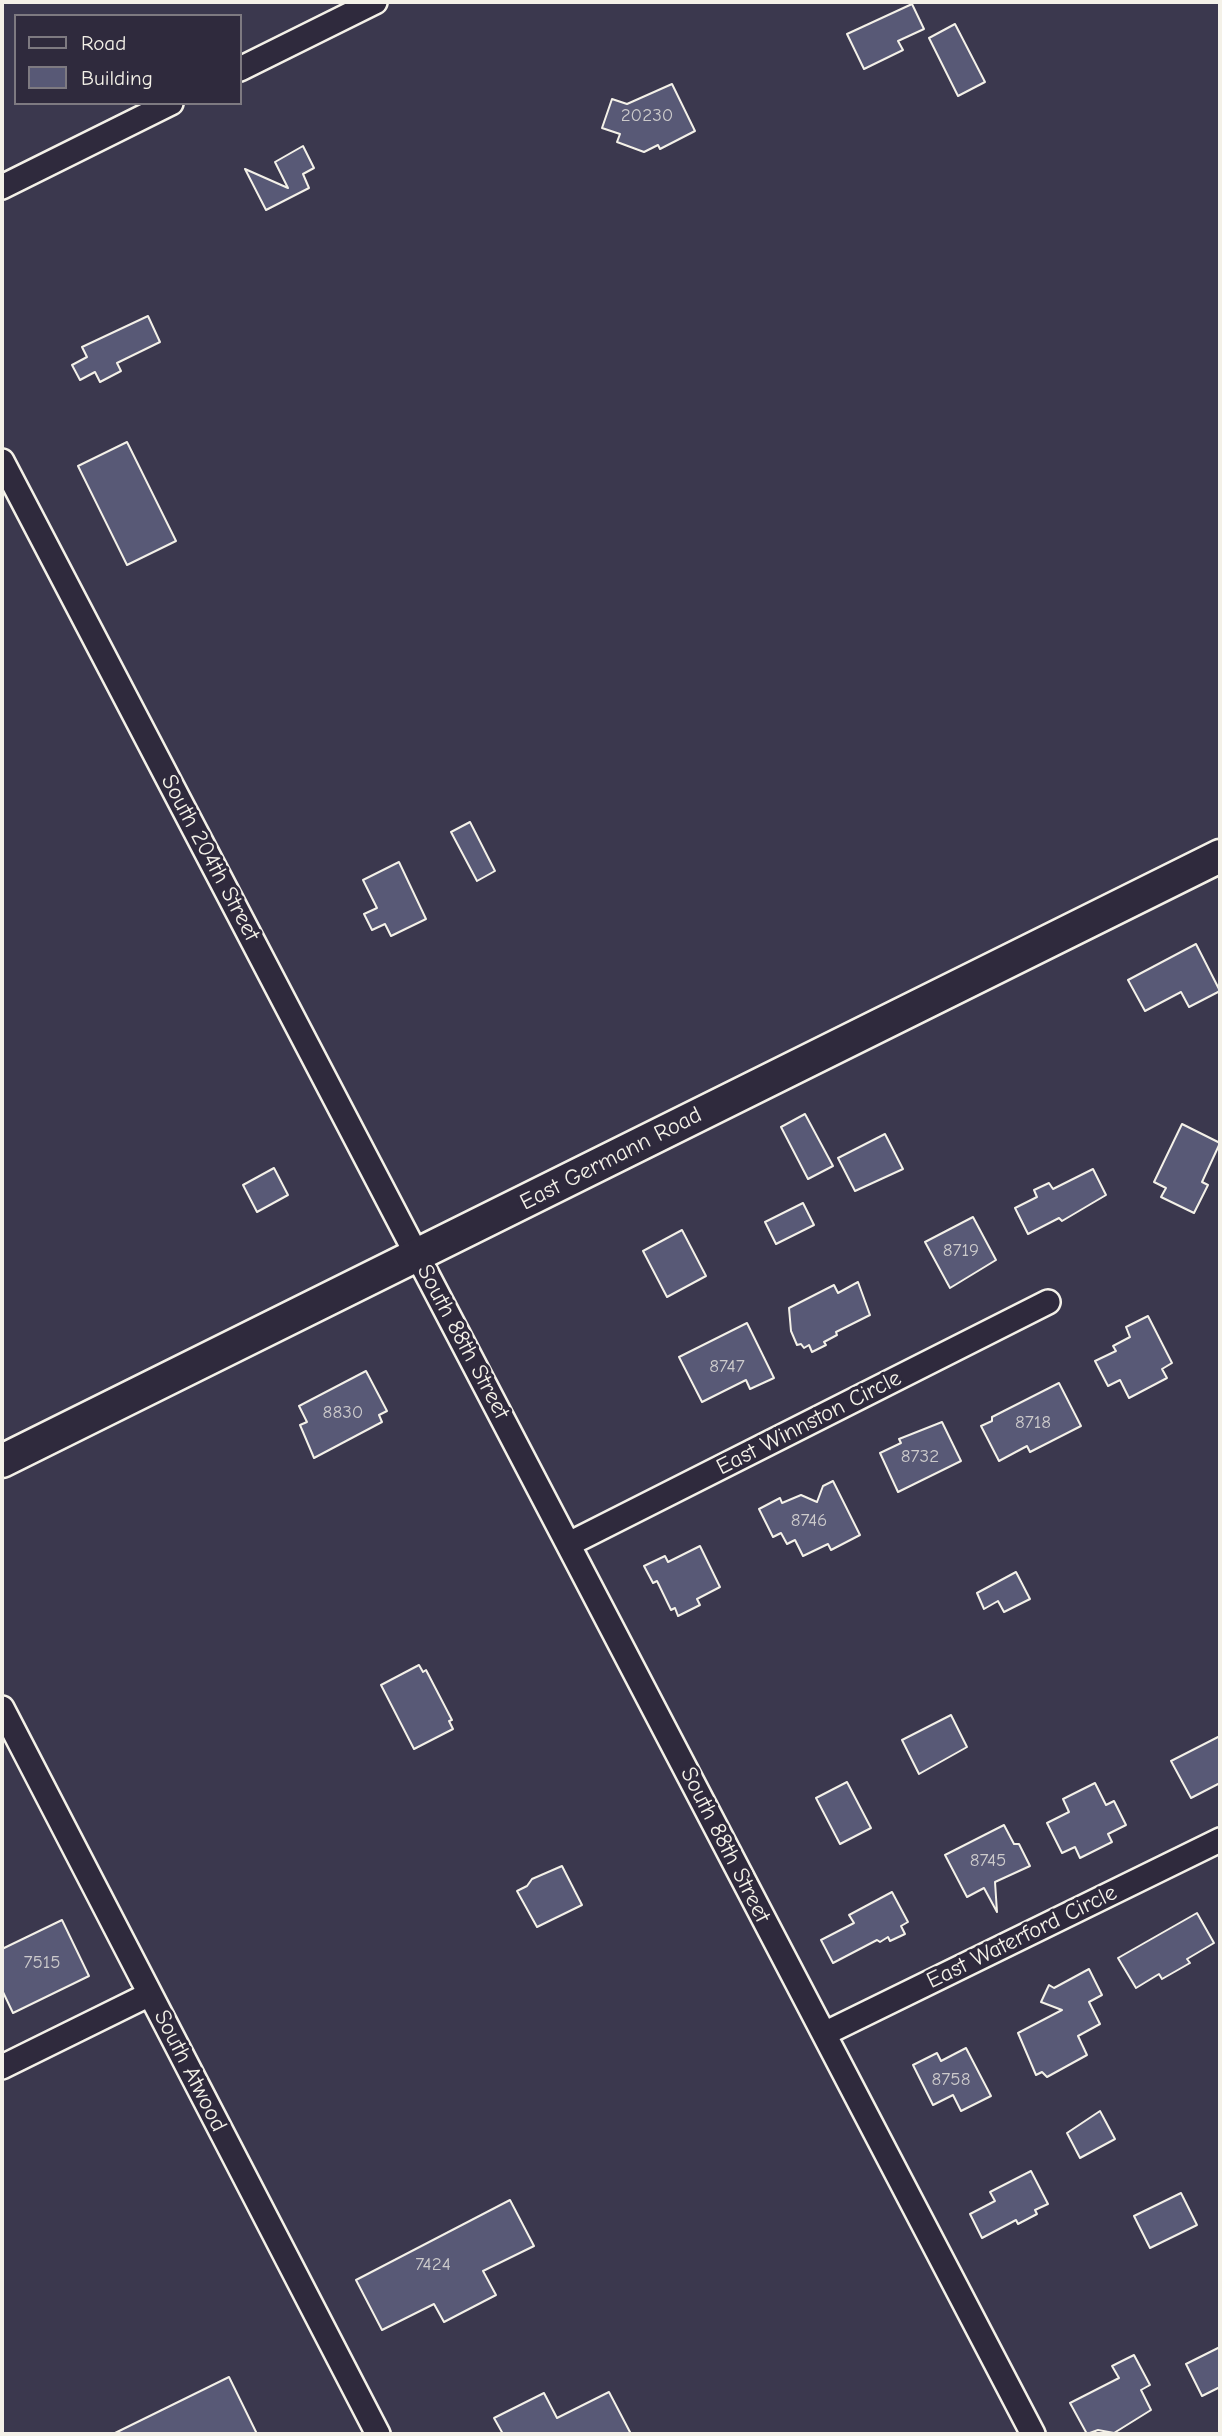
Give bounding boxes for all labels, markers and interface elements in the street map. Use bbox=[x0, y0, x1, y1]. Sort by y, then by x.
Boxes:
legend bbox=[14, 14, 242, 105]
text: Road bbox=[81, 31, 126, 55]
text: Building bbox=[81, 66, 153, 90]
house number: 20230 bbox=[621, 105, 673, 127]
street label: South 204th Street bbox=[154, 770, 266, 946]
street label: East Germann Road bbox=[515, 1101, 707, 1217]
house number: 8719 bbox=[943, 1240, 979, 1262]
street label: South 88th Street bbox=[411, 1260, 515, 1424]
house number: 8747 bbox=[709, 1356, 745, 1378]
street label: East Winnston Circle bbox=[712, 1364, 906, 1482]
house number: 8830 bbox=[323, 1402, 363, 1424]
house number: 8718 bbox=[1015, 1412, 1051, 1434]
house number: 8732 bbox=[901, 1446, 939, 1468]
house number: 8746 bbox=[791, 1510, 827, 1532]
street label: South 88th Street bbox=[674, 1763, 776, 1927]
house number: 8745 bbox=[970, 1850, 1006, 1872]
street label: East Waterford Circle bbox=[922, 1879, 1122, 1995]
house number: 7515 bbox=[23, 1952, 61, 1974]
street label: South Atwood bbox=[148, 2005, 232, 2137]
house number: 8758 bbox=[932, 2069, 970, 2091]
house number: 7424 bbox=[415, 2254, 451, 2276]

